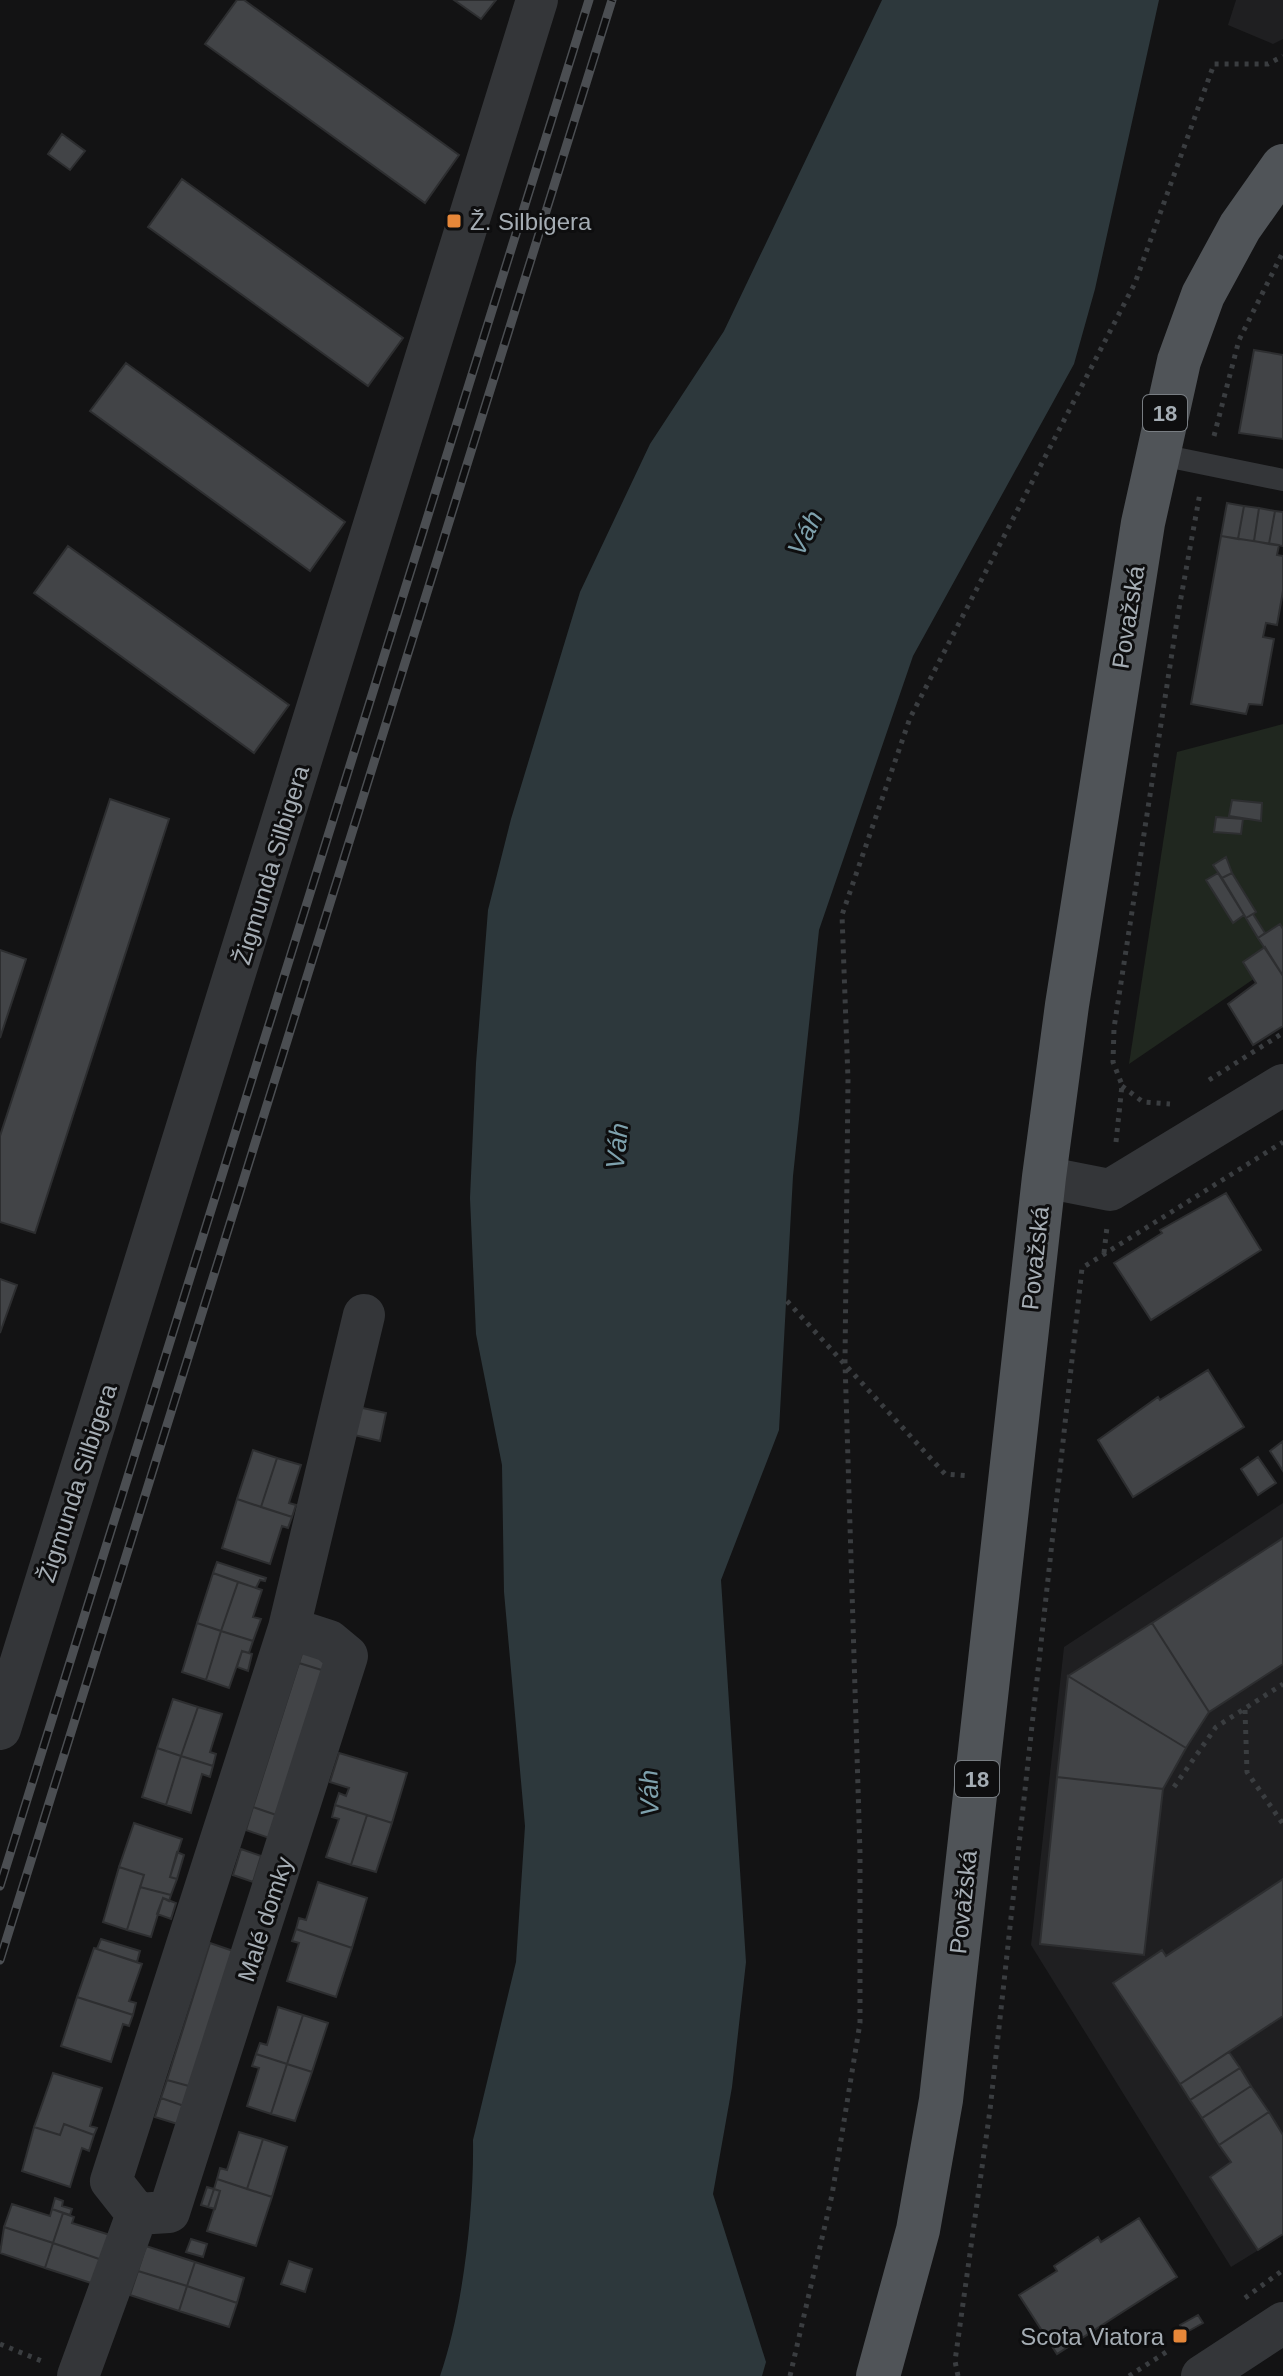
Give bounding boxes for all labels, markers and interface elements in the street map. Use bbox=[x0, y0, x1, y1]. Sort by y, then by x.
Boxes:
place label: Ž. Silbigera bbox=[470, 208, 592, 235]
marker: Ž. Silbigera bbox=[445, 212, 463, 230]
road number: 18 bbox=[1143, 395, 1187, 431]
water label: Váh bbox=[781, 506, 829, 560]
street label: Považská bbox=[1107, 563, 1150, 671]
street label: Žigmunda Silbigera bbox=[228, 762, 314, 968]
water label: Váh bbox=[600, 1121, 634, 1171]
street label: Považská bbox=[1016, 1204, 1054, 1311]
street label: Žigmunda Silbigera bbox=[32, 1380, 122, 1586]
road number: 18 bbox=[955, 1761, 999, 1797]
water label: Váh bbox=[633, 1769, 665, 1817]
street label: Považská bbox=[944, 1848, 982, 1955]
street label: Malé domky bbox=[232, 1853, 298, 1985]
place label: Scota Viatora bbox=[1020, 2323, 1165, 2350]
marker: Scota Viatora bbox=[1171, 2327, 1189, 2345]

